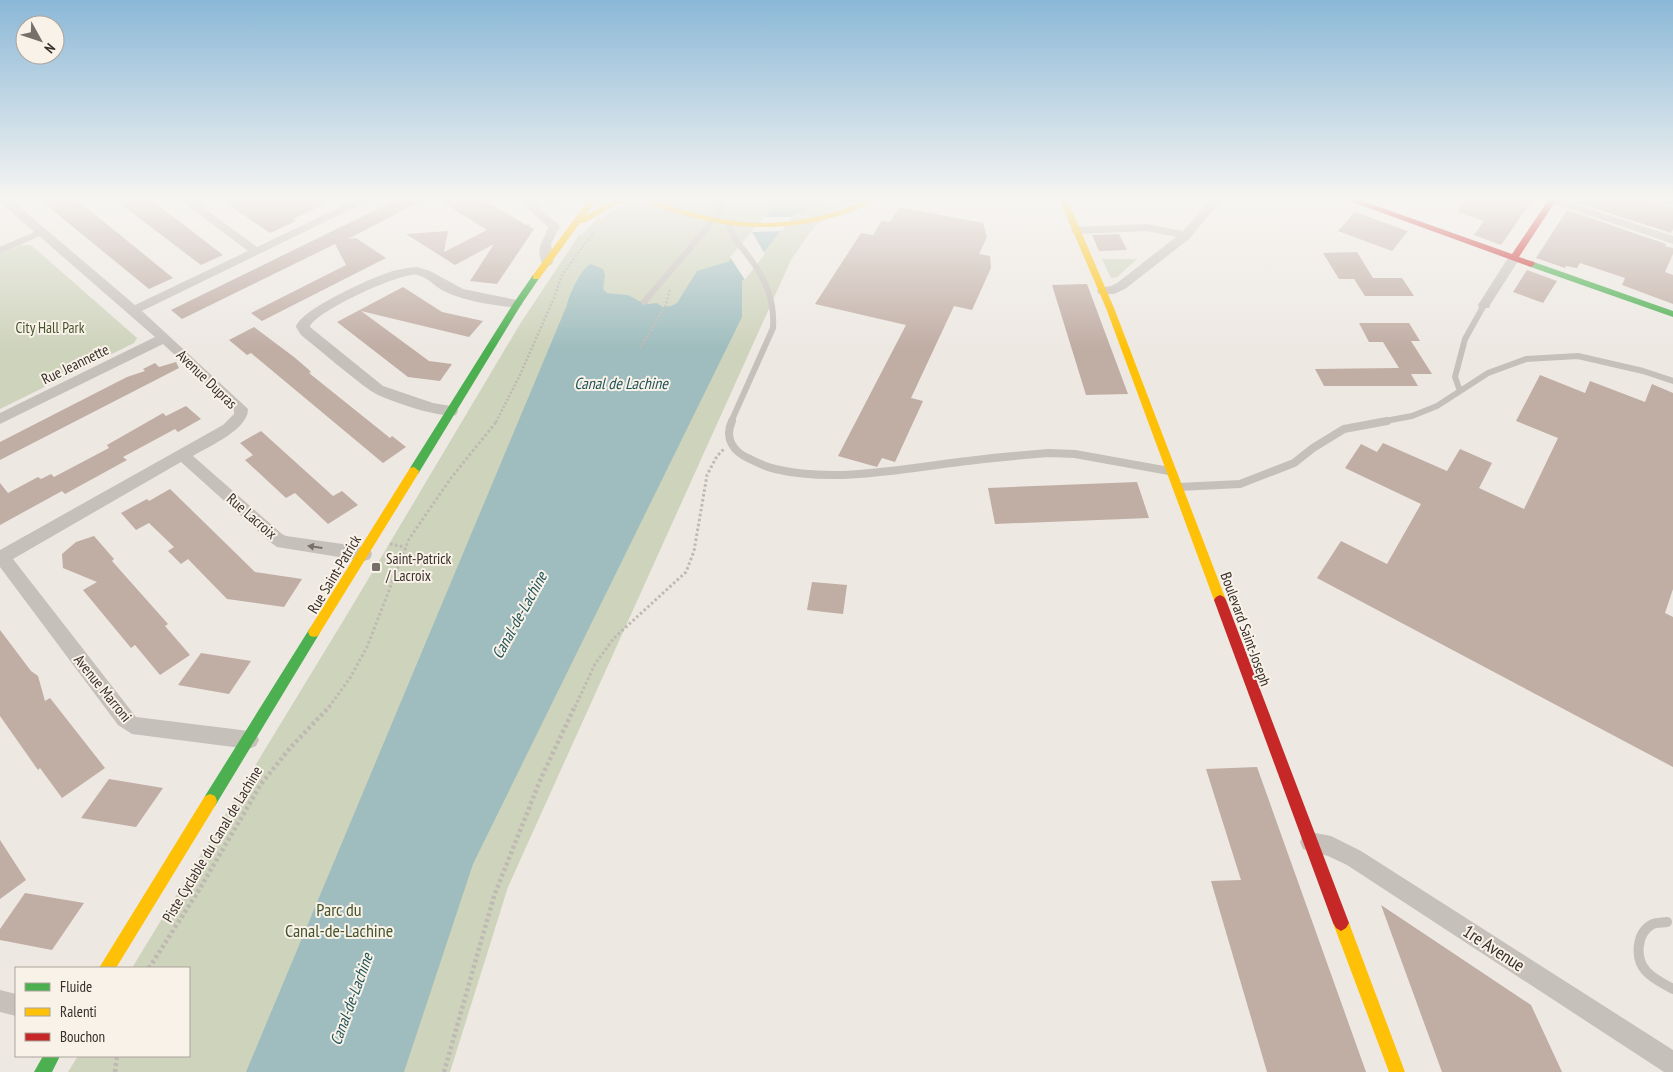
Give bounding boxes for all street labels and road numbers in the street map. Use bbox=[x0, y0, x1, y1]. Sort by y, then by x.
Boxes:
street label: Rue Jeannette bbox=[38, 340, 112, 388]
street label: Avenue Dupras bbox=[173, 345, 241, 413]
street label: Rue Lacroix bbox=[223, 489, 281, 543]
street label: Rue Saint-Patrick bbox=[303, 531, 365, 617]
street label: Boulevard Saint-Joseph bbox=[1217, 569, 1275, 689]
street label: Avenue Marroni bbox=[70, 650, 136, 726]
street label: Piste Cyclable du Canal de Lachine bbox=[158, 763, 266, 925]
street label: 1re Avenue bbox=[1459, 919, 1529, 977]

